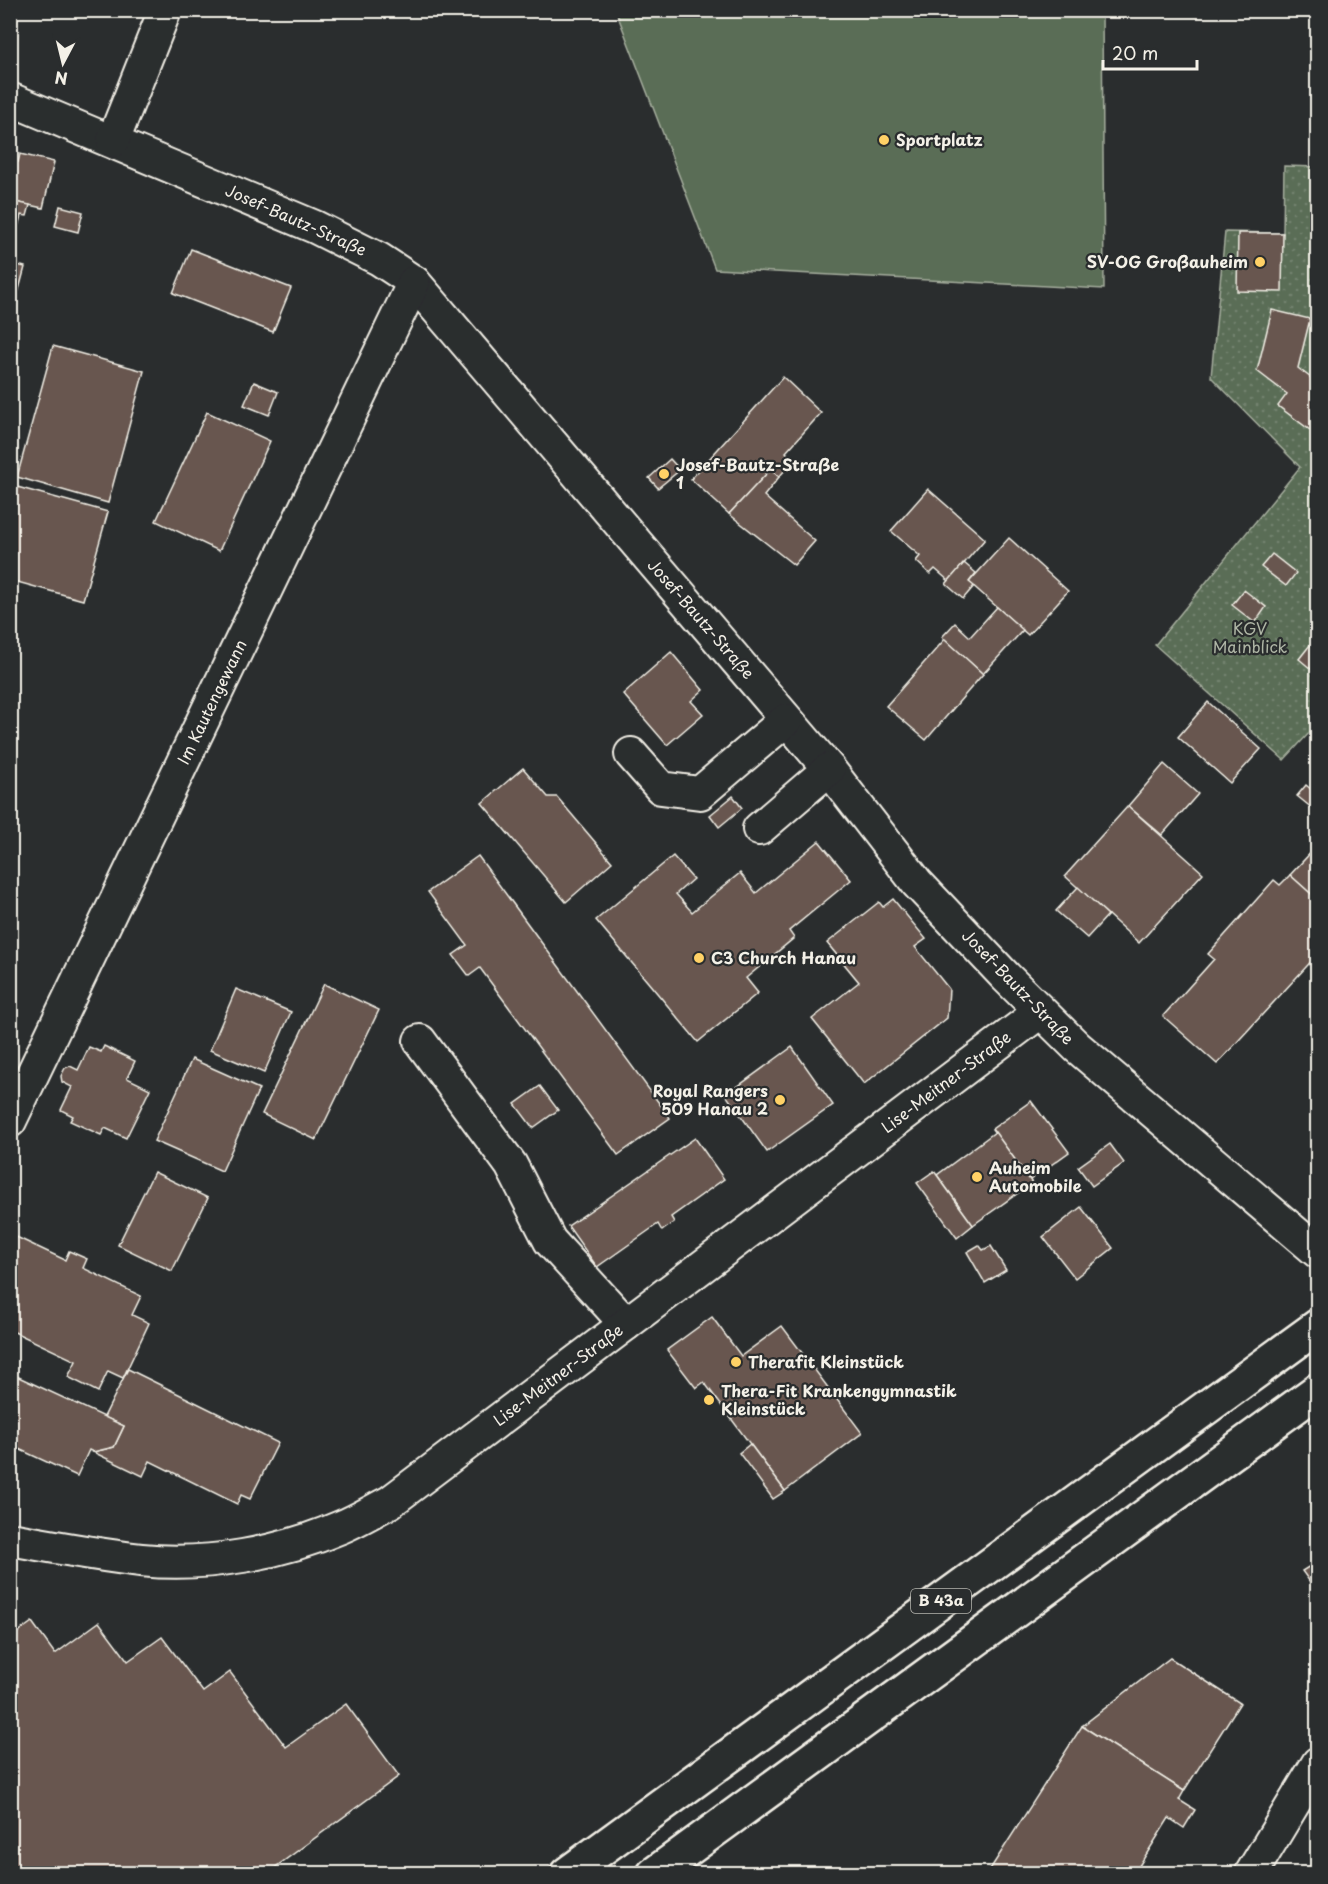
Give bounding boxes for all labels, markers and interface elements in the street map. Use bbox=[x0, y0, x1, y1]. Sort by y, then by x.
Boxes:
north arrow bbox=[33, 33, 93, 93]
scale bar bbox=[1103, 33, 1198, 71]
text: 20 m bbox=[1112, 39, 1158, 66]
text: N bbox=[53, 66, 69, 92]
place label: Sportplatz bbox=[896, 127, 983, 151]
marker: Sportplatz bbox=[877, 133, 891, 147]
street label: Josef-Bautz-Straße bbox=[222, 177, 371, 261]
place label: SV-OG Großauheim bbox=[1087, 249, 1248, 273]
marker: SV-OG Großauheim bbox=[1253, 255, 1267, 269]
place label: Josef-Bautz-Straße 1 bbox=[676, 452, 839, 494]
marker: Josef-Bautz-Straße 1 bbox=[657, 467, 671, 481]
street label: Josef-Bautz-Straße bbox=[643, 553, 761, 684]
park label: KGV Mainblick bbox=[1213, 616, 1288, 658]
street label: Im Kautengewann bbox=[170, 635, 252, 768]
street label: Josef-Bautz-Straße bbox=[957, 923, 1080, 1049]
place label: C3 Church Hanau bbox=[711, 945, 856, 969]
marker: C3 Church Hanau bbox=[692, 951, 706, 965]
street label: Lise-Meitner-Straße bbox=[876, 1024, 1015, 1138]
place label: Royal Rangers 509 Hanau 2 bbox=[653, 1078, 768, 1120]
marker: Royal Rangers 509 Hanau 2 bbox=[773, 1093, 787, 1107]
place label: Auheim Automobile bbox=[989, 1155, 1082, 1197]
marker: Auheim Automobile bbox=[970, 1170, 984, 1184]
street label: Lise-Meitner-Straße bbox=[488, 1317, 627, 1431]
place label: Therafit Kleinstück bbox=[748, 1349, 904, 1373]
marker: Therafit Kleinstück bbox=[729, 1355, 743, 1369]
place label: Thera-Fit Krankengymnastik Kleinstück bbox=[721, 1378, 957, 1420]
marker: Thera-Fit Krankengymnastik Kleinstück bbox=[702, 1393, 716, 1407]
road number: B 43a bbox=[911, 1589, 971, 1613]

